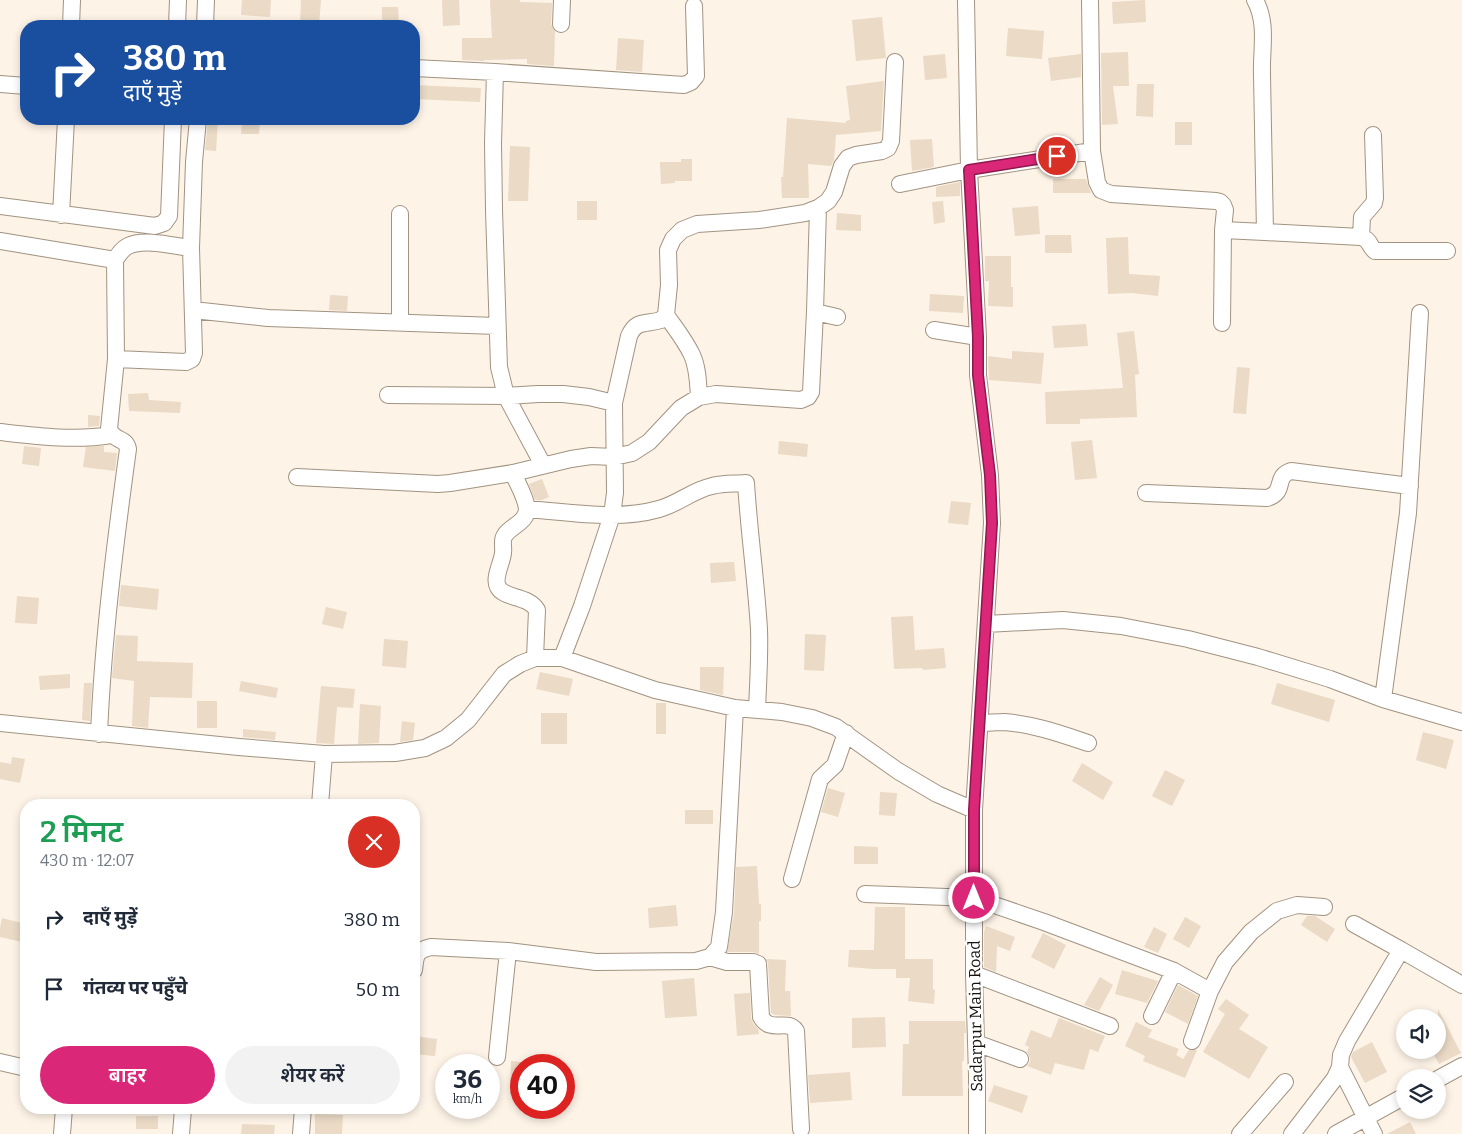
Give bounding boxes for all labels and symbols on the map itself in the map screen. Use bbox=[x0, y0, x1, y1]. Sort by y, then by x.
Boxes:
pin bbox=[1036, 135, 1078, 177]
position arrow bbox=[947, 871, 999, 923]
street label: Sadarpur Main Road bbox=[965, 940, 986, 1092]
speed limit sign: 40 bbox=[510, 1054, 575, 1119]

